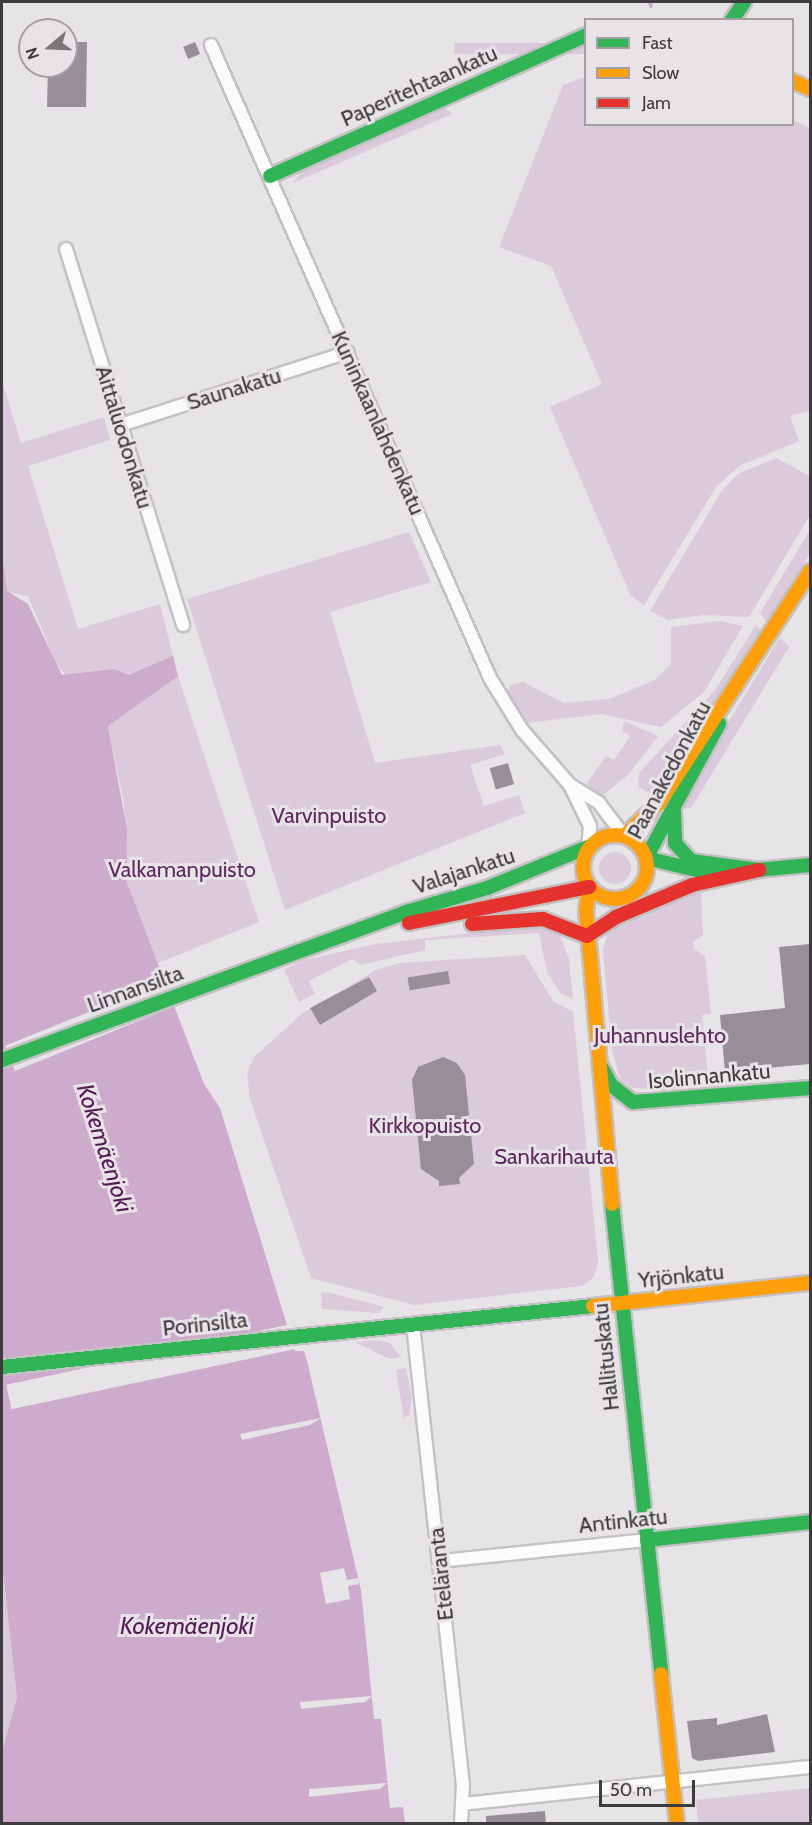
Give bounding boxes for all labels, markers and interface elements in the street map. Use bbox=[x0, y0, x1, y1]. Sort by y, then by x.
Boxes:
north arrow bbox=[18, 18, 78, 78]
legend bbox=[584, 18, 794, 126]
text: Fast bbox=[642, 32, 673, 54]
street label: Paperitehtaankatu bbox=[337, 40, 501, 132]
text: N bbox=[22, 45, 43, 62]
text: Slow bbox=[642, 62, 679, 84]
text: Jam bbox=[642, 92, 671, 114]
street label: Kuninkaanlahdenkatu bbox=[326, 327, 430, 519]
street label: Aittaluodonkatu bbox=[90, 362, 158, 512]
street label: Saunakatu bbox=[184, 362, 284, 416]
street label: Paanakedonkatu bbox=[622, 696, 716, 844]
park label: Varvinpuisto bbox=[272, 803, 386, 829]
street label: Valajankatu bbox=[410, 842, 518, 900]
park label: Valkamanpuisto bbox=[108, 857, 256, 883]
street label: Linnansilta bbox=[84, 960, 186, 1018]
park label: Juhannuslehto bbox=[594, 1023, 726, 1049]
street label: Isolinnankatu bbox=[647, 1057, 771, 1095]
water label: Kokemäenjoki bbox=[71, 1080, 139, 1216]
park label: Kirkkopuisto bbox=[369, 1113, 481, 1139]
park label: Sankarihauta bbox=[494, 1144, 614, 1170]
street label: Yrjönkatu bbox=[637, 1258, 725, 1294]
street label: Hallituskatu bbox=[587, 1302, 625, 1412]
street label: Porinsilta bbox=[161, 1306, 249, 1342]
street label: Antinkatu bbox=[577, 1503, 669, 1539]
street label: Eteläranta bbox=[423, 1526, 459, 1622]
water label: Kokemäenjoki bbox=[120, 1612, 254, 1640]
scale bar bbox=[602, 1768, 698, 1806]
text: 50 m bbox=[610, 1779, 652, 1801]

